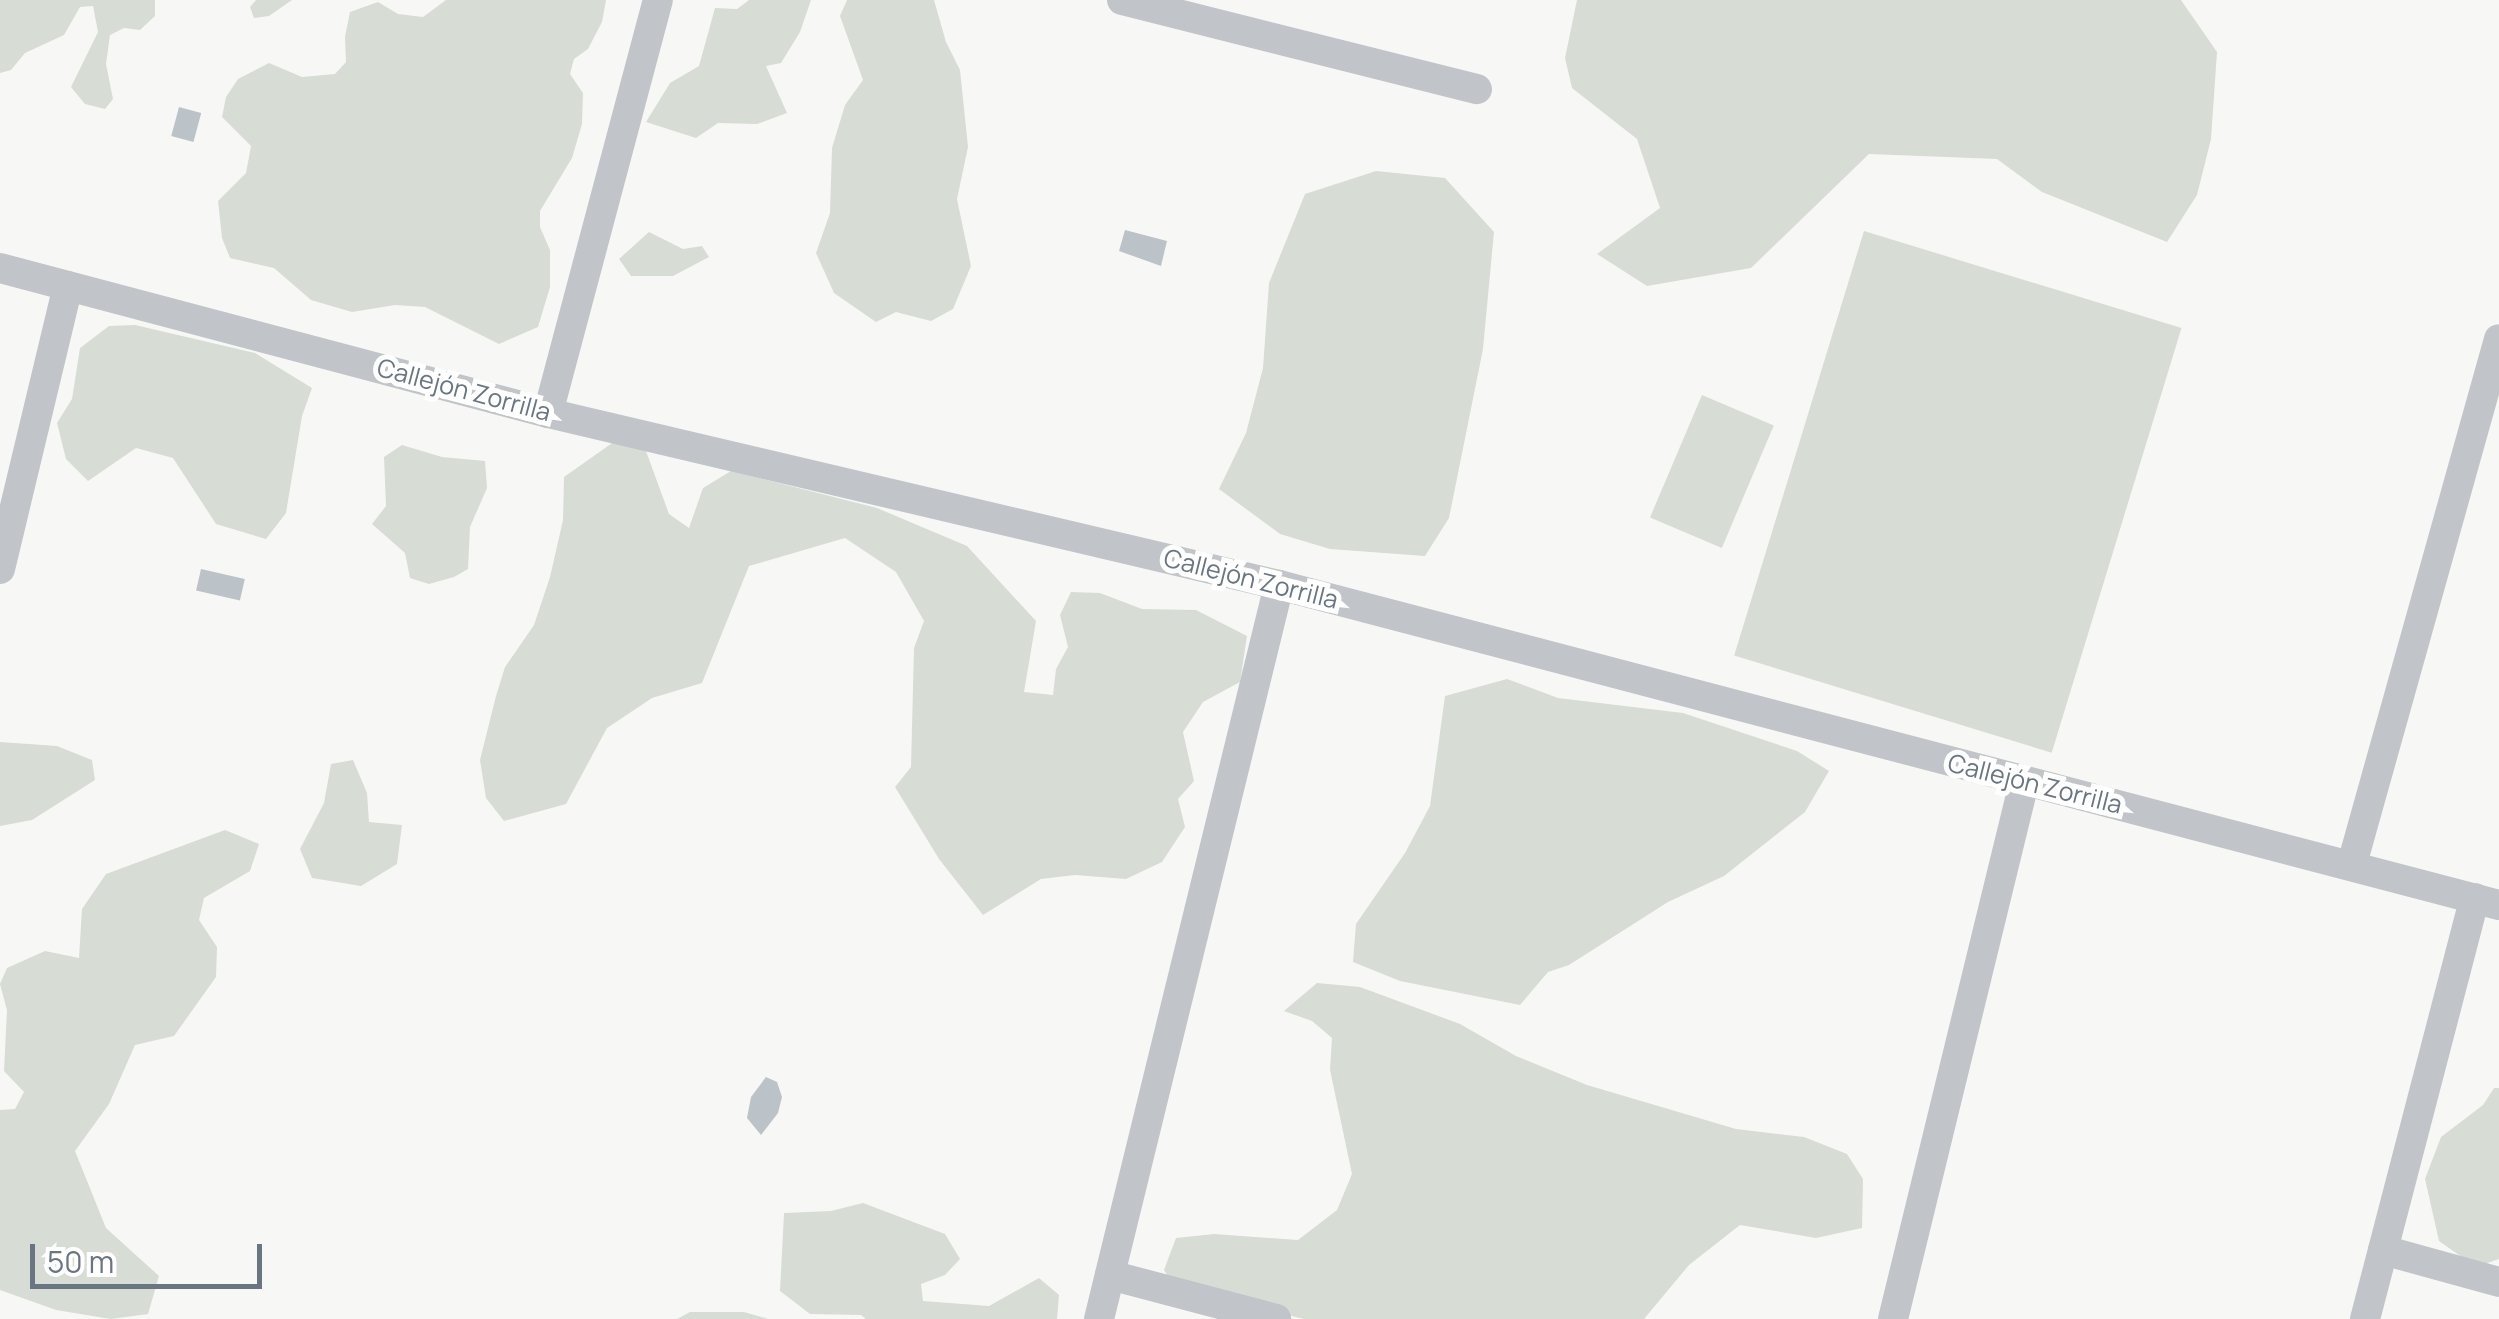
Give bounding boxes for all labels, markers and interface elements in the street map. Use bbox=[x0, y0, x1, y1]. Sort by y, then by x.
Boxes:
street label: Callejón Zorrilla bbox=[374, 352, 554, 428]
street label: Callejón Zorrilla bbox=[1161, 543, 1341, 615]
street label: Callejón Zorrilla bbox=[1945, 748, 2125, 820]
scale bar bbox=[35, 1224, 268, 1286]
text: 50 m bbox=[47, 1241, 114, 1282]

